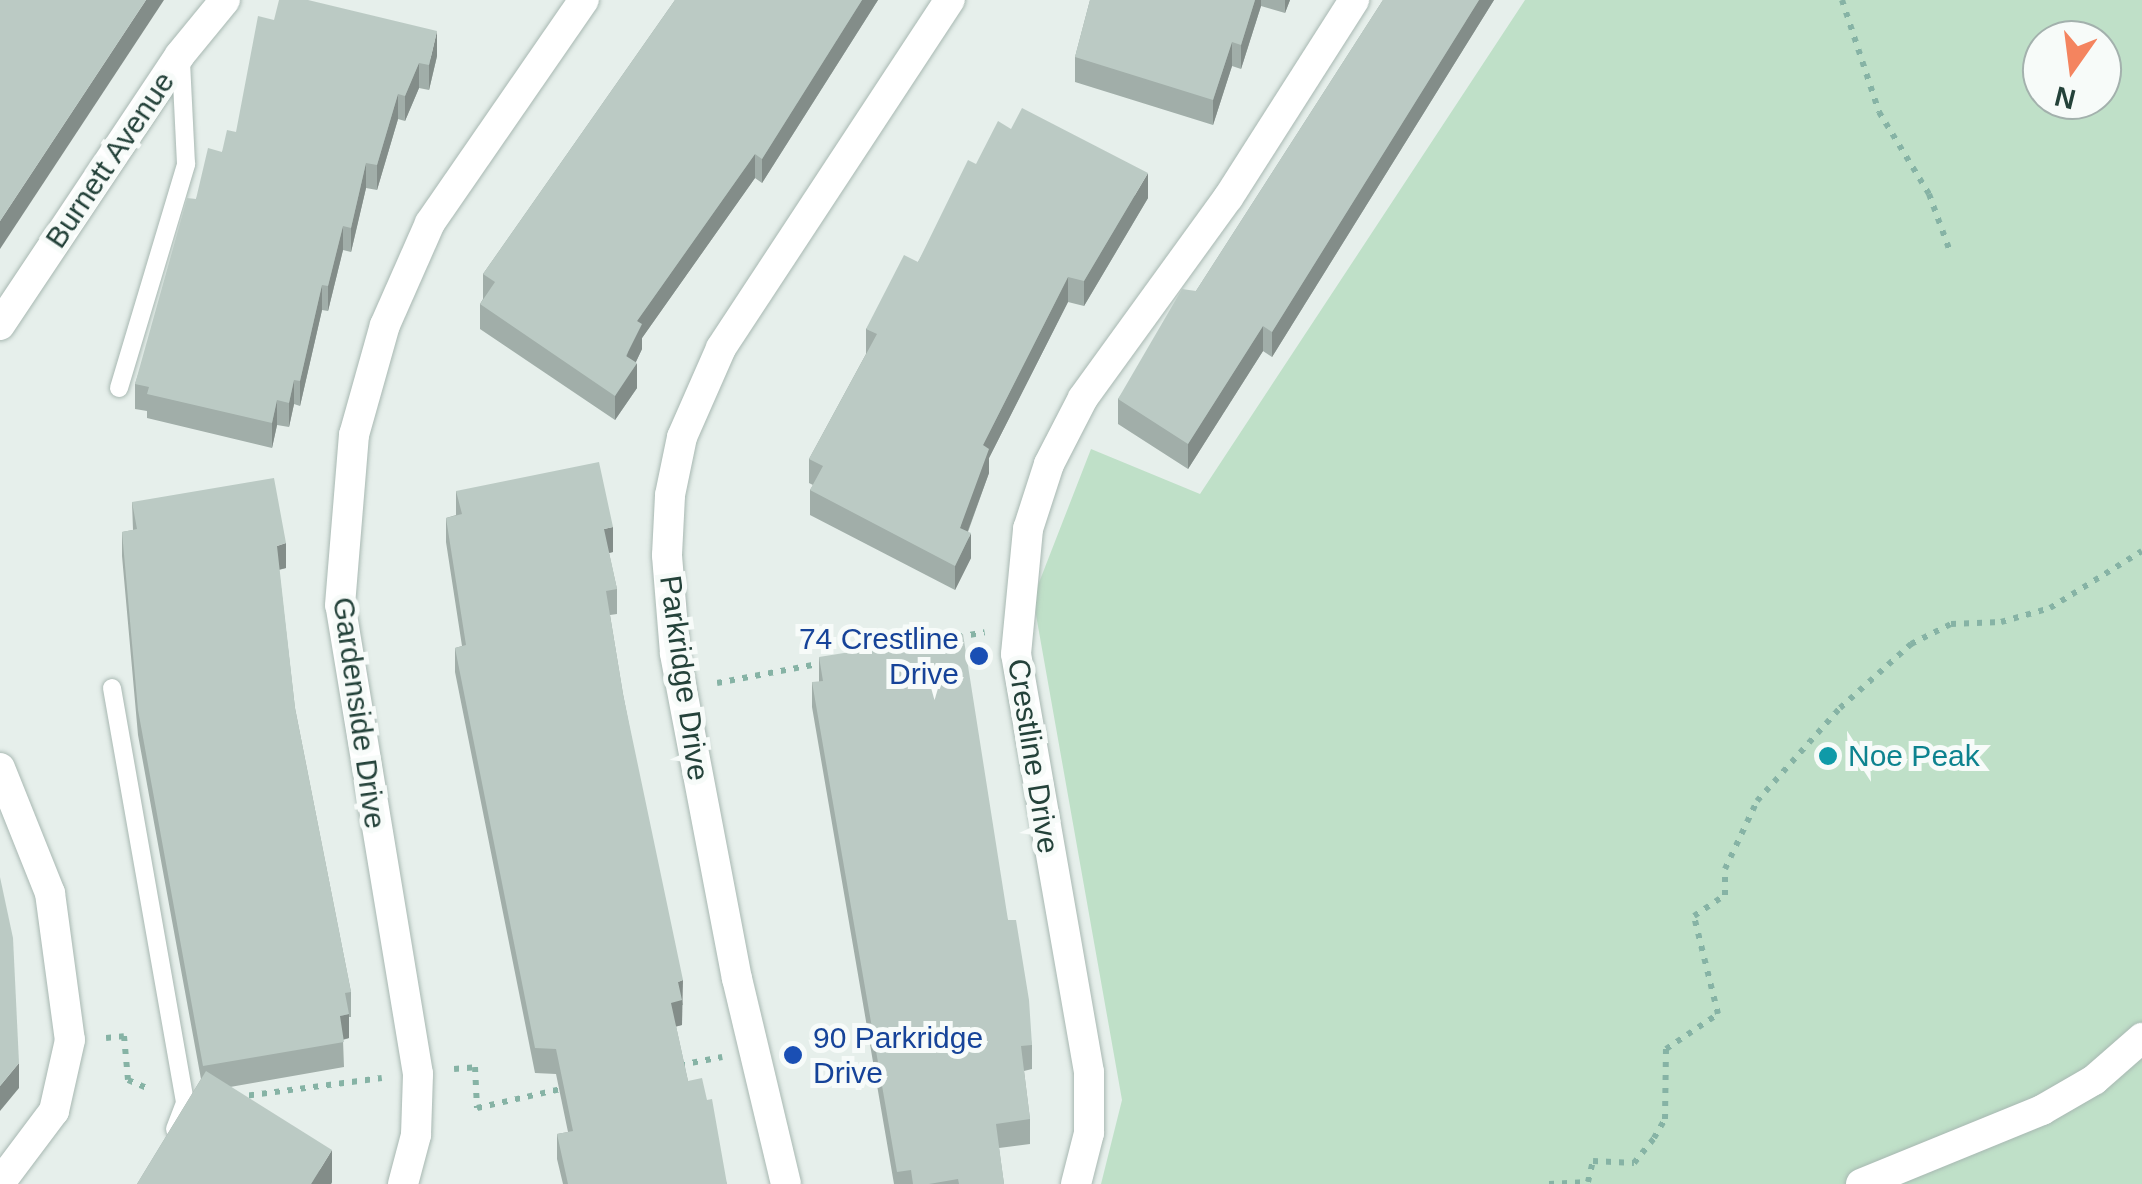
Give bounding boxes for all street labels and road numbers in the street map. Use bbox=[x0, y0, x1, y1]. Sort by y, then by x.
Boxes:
street label: Burnett Avenue bbox=[37, 64, 183, 256]
street label: Parkridge Drive bbox=[652, 573, 716, 783]
street label: Gardenside Drive bbox=[325, 595, 393, 831]
street label: Crestline Drive bbox=[1000, 656, 1066, 856]

